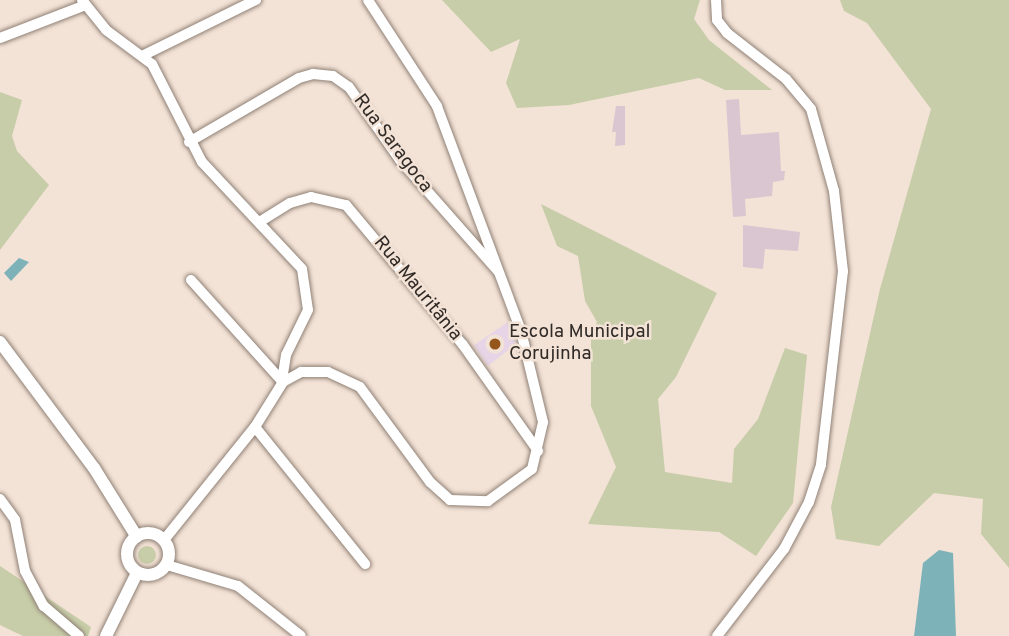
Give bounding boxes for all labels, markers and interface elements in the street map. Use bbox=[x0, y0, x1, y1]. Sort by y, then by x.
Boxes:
street label: Rua Saragoca bbox=[348, 90, 436, 198]
street label: Rua Mauritânia bbox=[368, 232, 466, 346]
place label: Escola Municipal Corujinha bbox=[509, 322, 650, 366]
marker: Escola Municipal Corujinha bbox=[487, 336, 503, 352]

